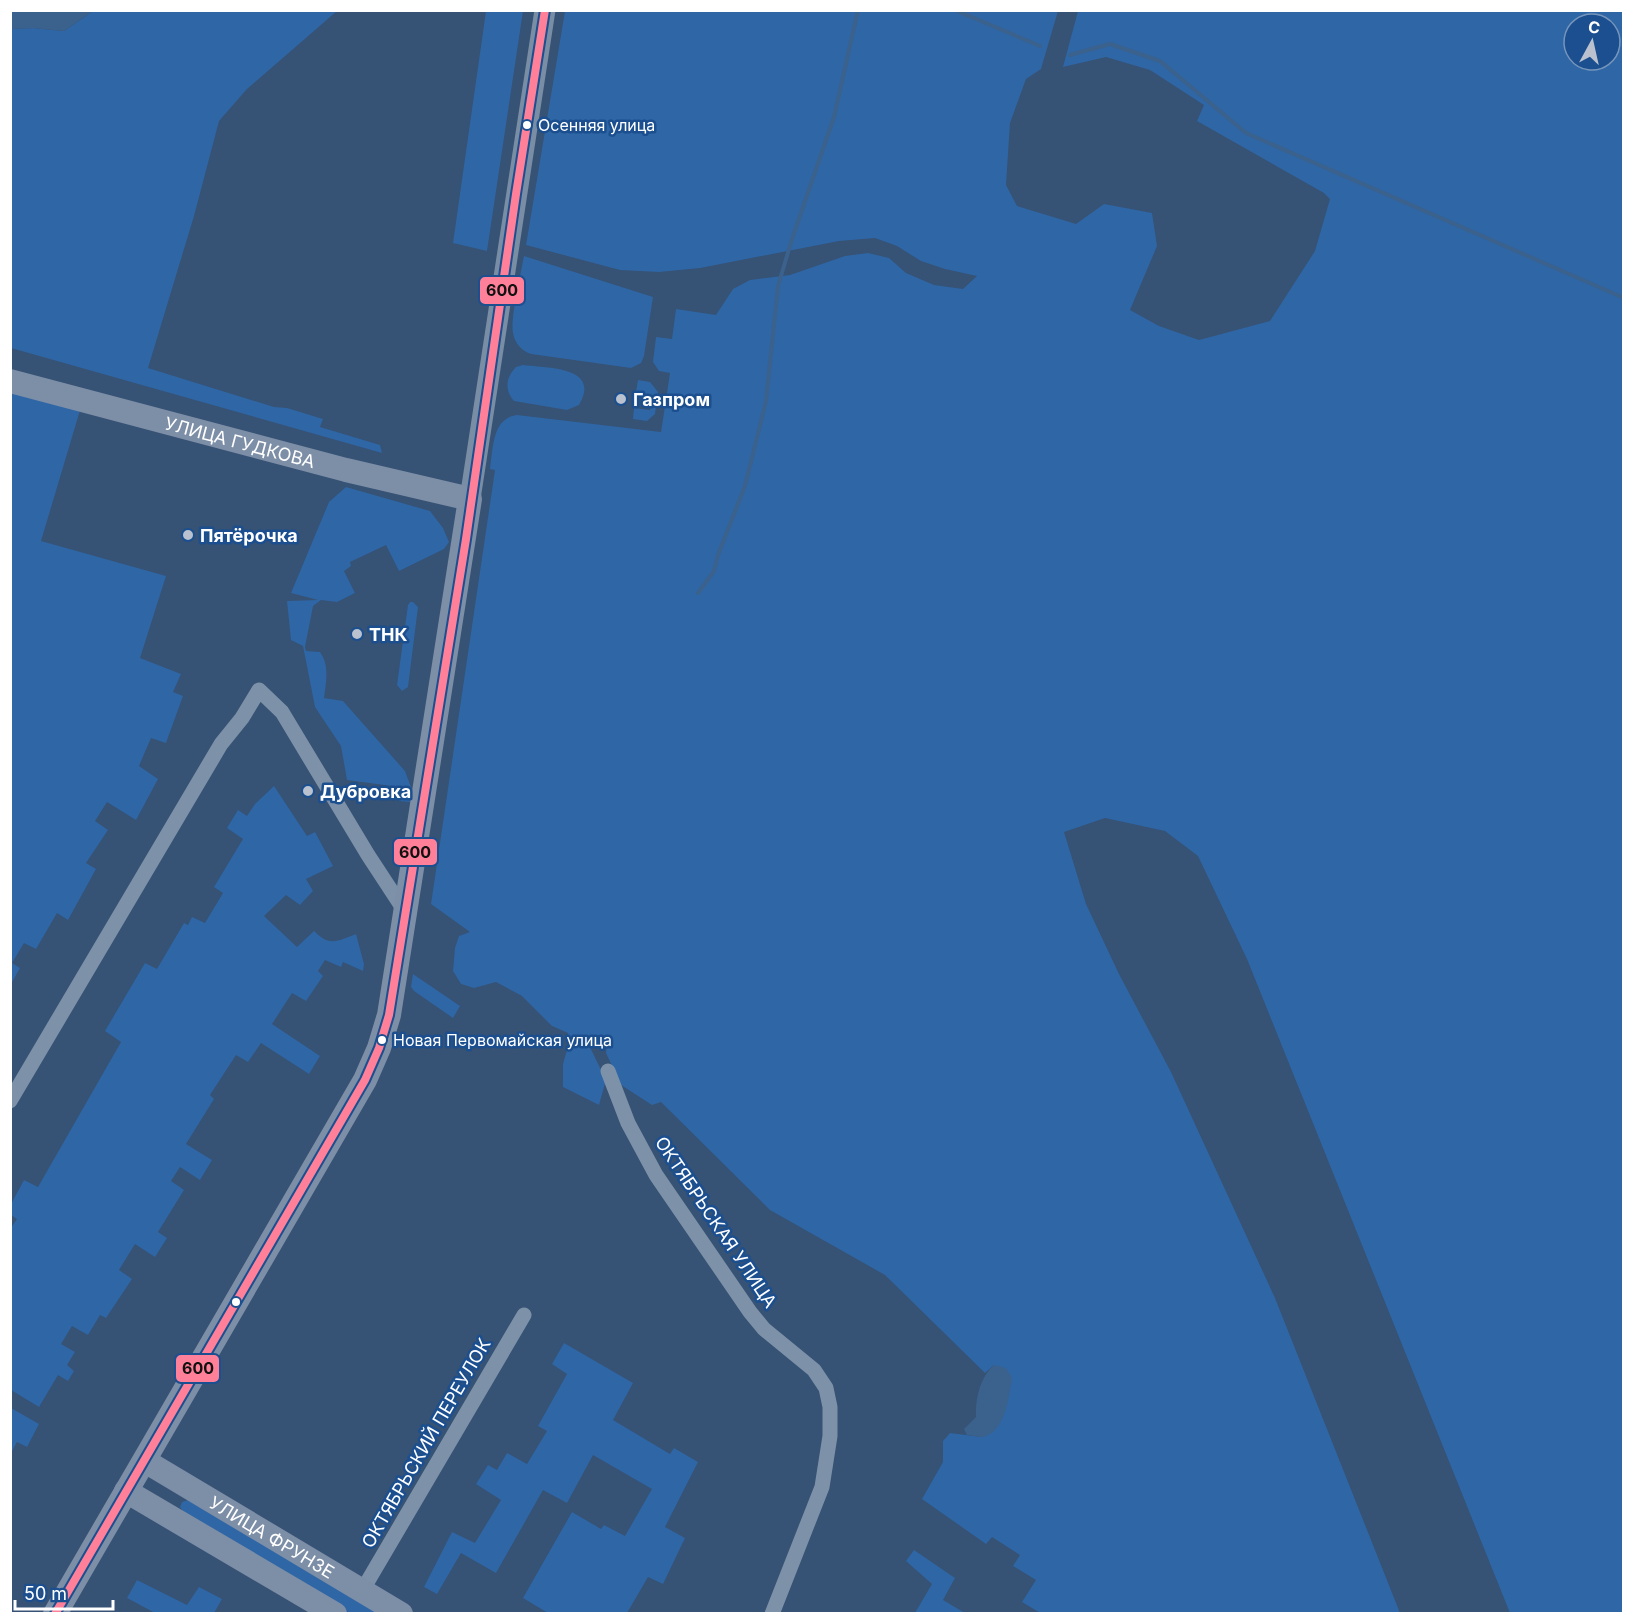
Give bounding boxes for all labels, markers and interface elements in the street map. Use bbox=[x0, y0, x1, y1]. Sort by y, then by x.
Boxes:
north arrow bbox=[1562, 12, 1622, 72]
text: С bbox=[1587, 16, 1601, 38]
place label: Осенняя улица bbox=[538, 115, 655, 135]
marker: Осенняя улица bbox=[521, 119, 533, 131]
line badge: 600 bbox=[479, 276, 525, 305]
text: 600 bbox=[486, 280, 518, 300]
place label: Газпром bbox=[633, 389, 710, 410]
marker: Газпром bbox=[614, 392, 628, 406]
street label: УЛИЦА ГУДКОВА bbox=[163, 412, 318, 472]
place label: Пятёрочка bbox=[200, 525, 298, 546]
marker: Пятёрочка bbox=[181, 528, 195, 542]
place label: ТНК bbox=[369, 624, 407, 645]
marker: ТНК bbox=[350, 627, 364, 641]
place label: Дубровка bbox=[320, 781, 411, 802]
marker: Дубровка bbox=[301, 784, 315, 798]
line badge: 600 bbox=[393, 838, 438, 866]
text: 600 bbox=[399, 842, 431, 862]
place label: Новая Первомайская улица bbox=[393, 1030, 612, 1050]
marker: Новая Первомайская улица bbox=[376, 1034, 388, 1046]
street label: ОКТЯБРЬСКАЯ УЛИЦА bbox=[651, 1132, 781, 1312]
unlabelled marker bbox=[230, 1296, 242, 1308]
street label: ОКТЯБРЬСКИЙ ПЕРЕУЛОК bbox=[356, 1334, 495, 1552]
line badge: 600 bbox=[175, 1354, 220, 1383]
text: 600 bbox=[182, 1358, 214, 1378]
street label: УЛИЦА ФРУНЗЕ bbox=[206, 1492, 338, 1582]
scale bar bbox=[15, 1573, 112, 1611]
text: 50 m bbox=[24, 1583, 67, 1604]

